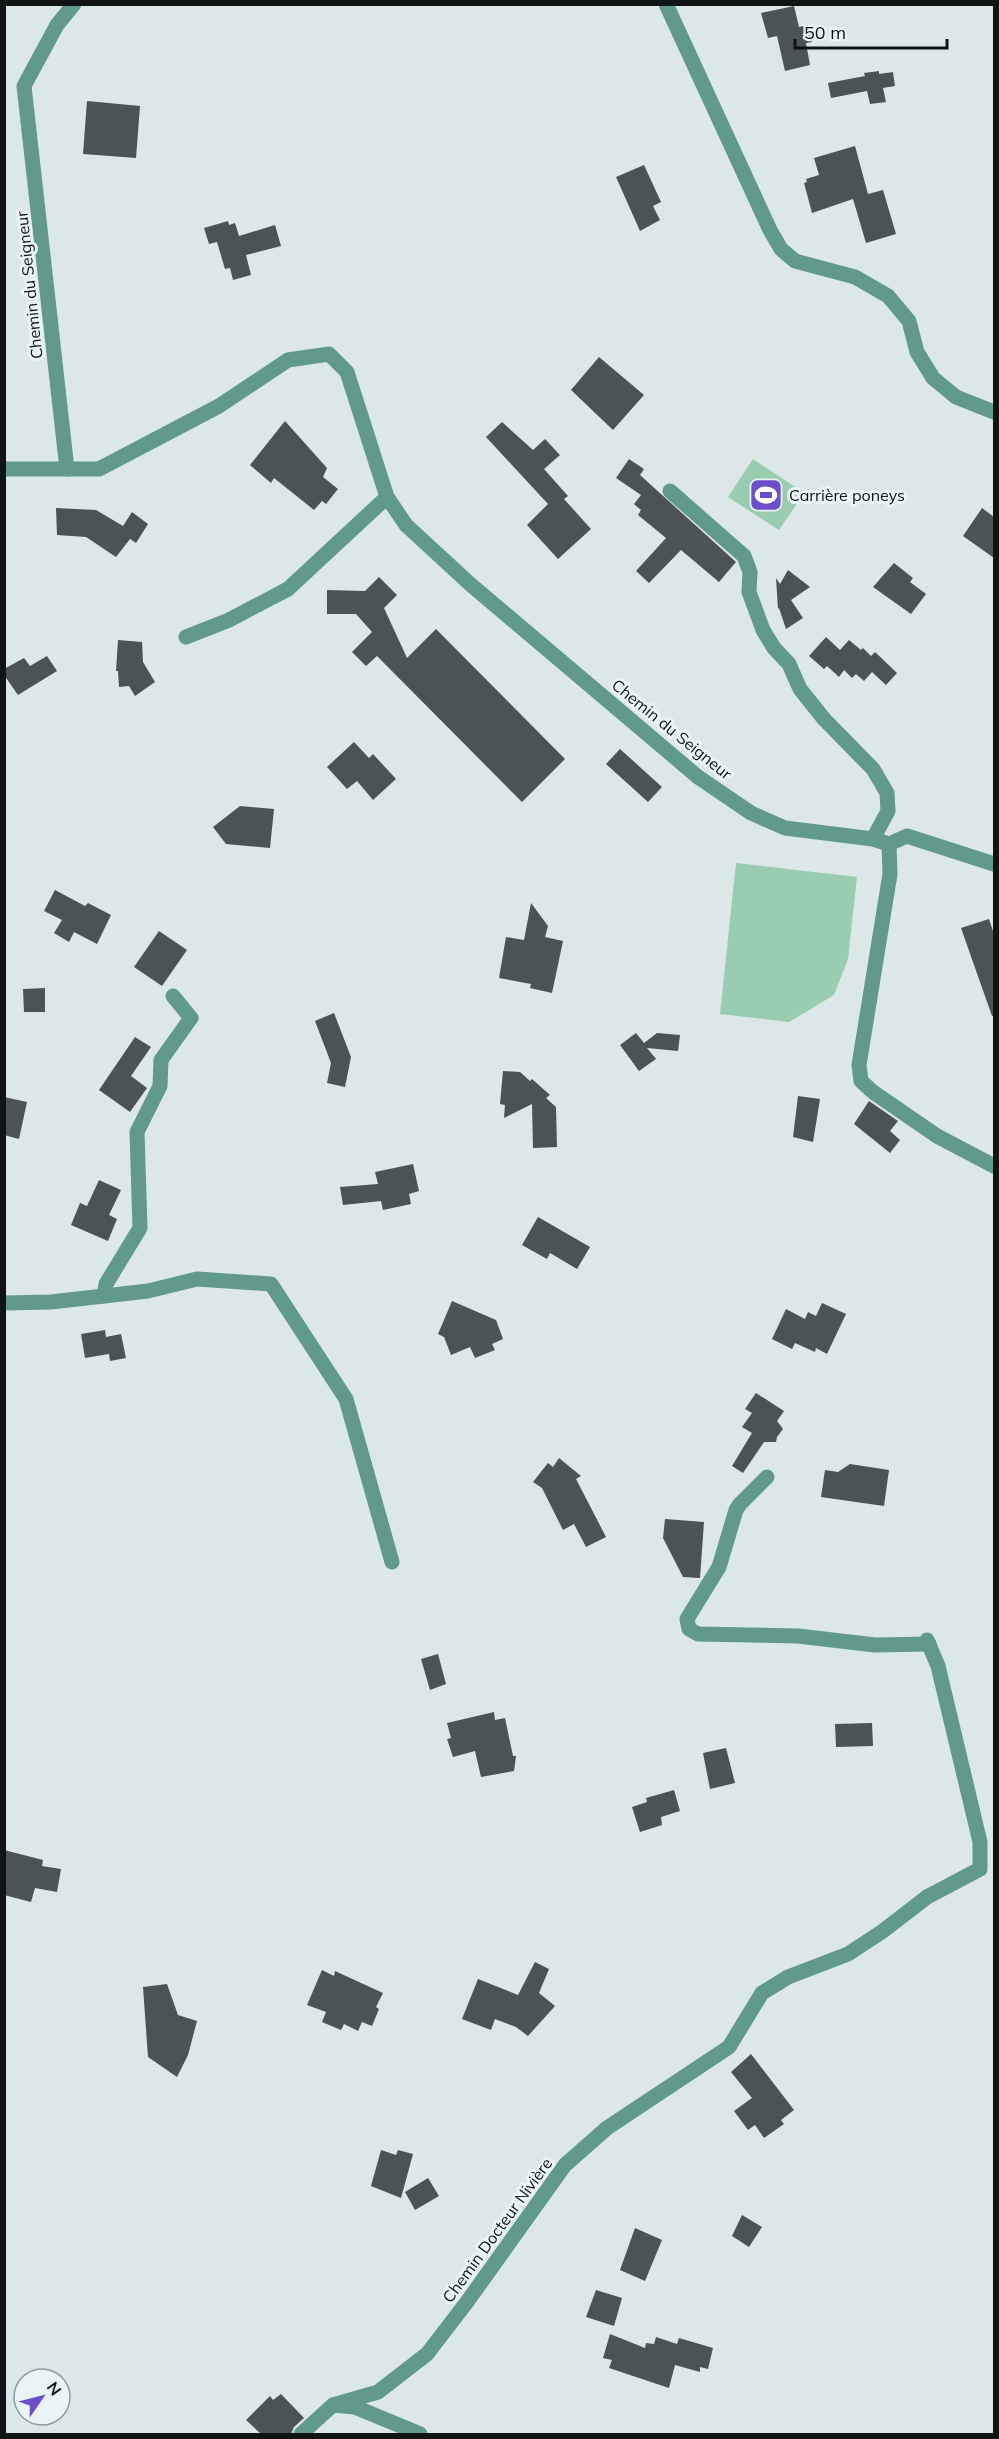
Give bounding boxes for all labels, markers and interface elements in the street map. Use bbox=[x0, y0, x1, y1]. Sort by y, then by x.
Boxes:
scale bar bbox=[795, 12, 946, 50]
text: 50 m bbox=[804, 21, 846, 44]
street label: Chemin du Seigneur bbox=[11, 210, 47, 360]
sports icon: Carrière poneys bbox=[748, 477, 784, 513]
place label: Carrière poneys bbox=[789, 485, 905, 505]
street label: Chemin du Seigneur bbox=[608, 674, 736, 784]
street label: Chemin Docteur Nivière bbox=[438, 2154, 556, 2306]
north arrow bbox=[12, 2367, 72, 2427]
text: N bbox=[43, 2378, 66, 2399]

